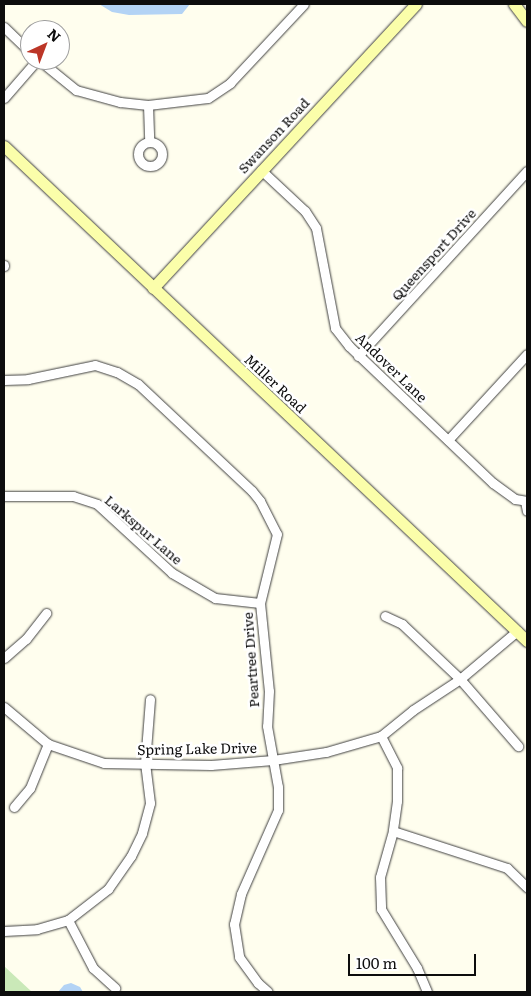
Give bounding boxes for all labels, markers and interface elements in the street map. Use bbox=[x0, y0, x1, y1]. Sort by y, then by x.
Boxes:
north arrow bbox=[20, 20, 70, 70]
text: N bbox=[43, 23, 66, 46]
street label: Swanson Road bbox=[234, 94, 312, 176]
street label: Queensport Drive bbox=[387, 205, 479, 303]
street label: Andover Lane bbox=[353, 329, 431, 405]
street label: Miller Road bbox=[242, 350, 310, 416]
street label: Larkspur Lane bbox=[102, 491, 186, 567]
street label: Peartree Drive bbox=[238, 612, 262, 708]
street label: Spring Lake Drive bbox=[137, 739, 257, 757]
scale bar bbox=[351, 944, 478, 976]
text: 100 m bbox=[356, 951, 397, 974]

